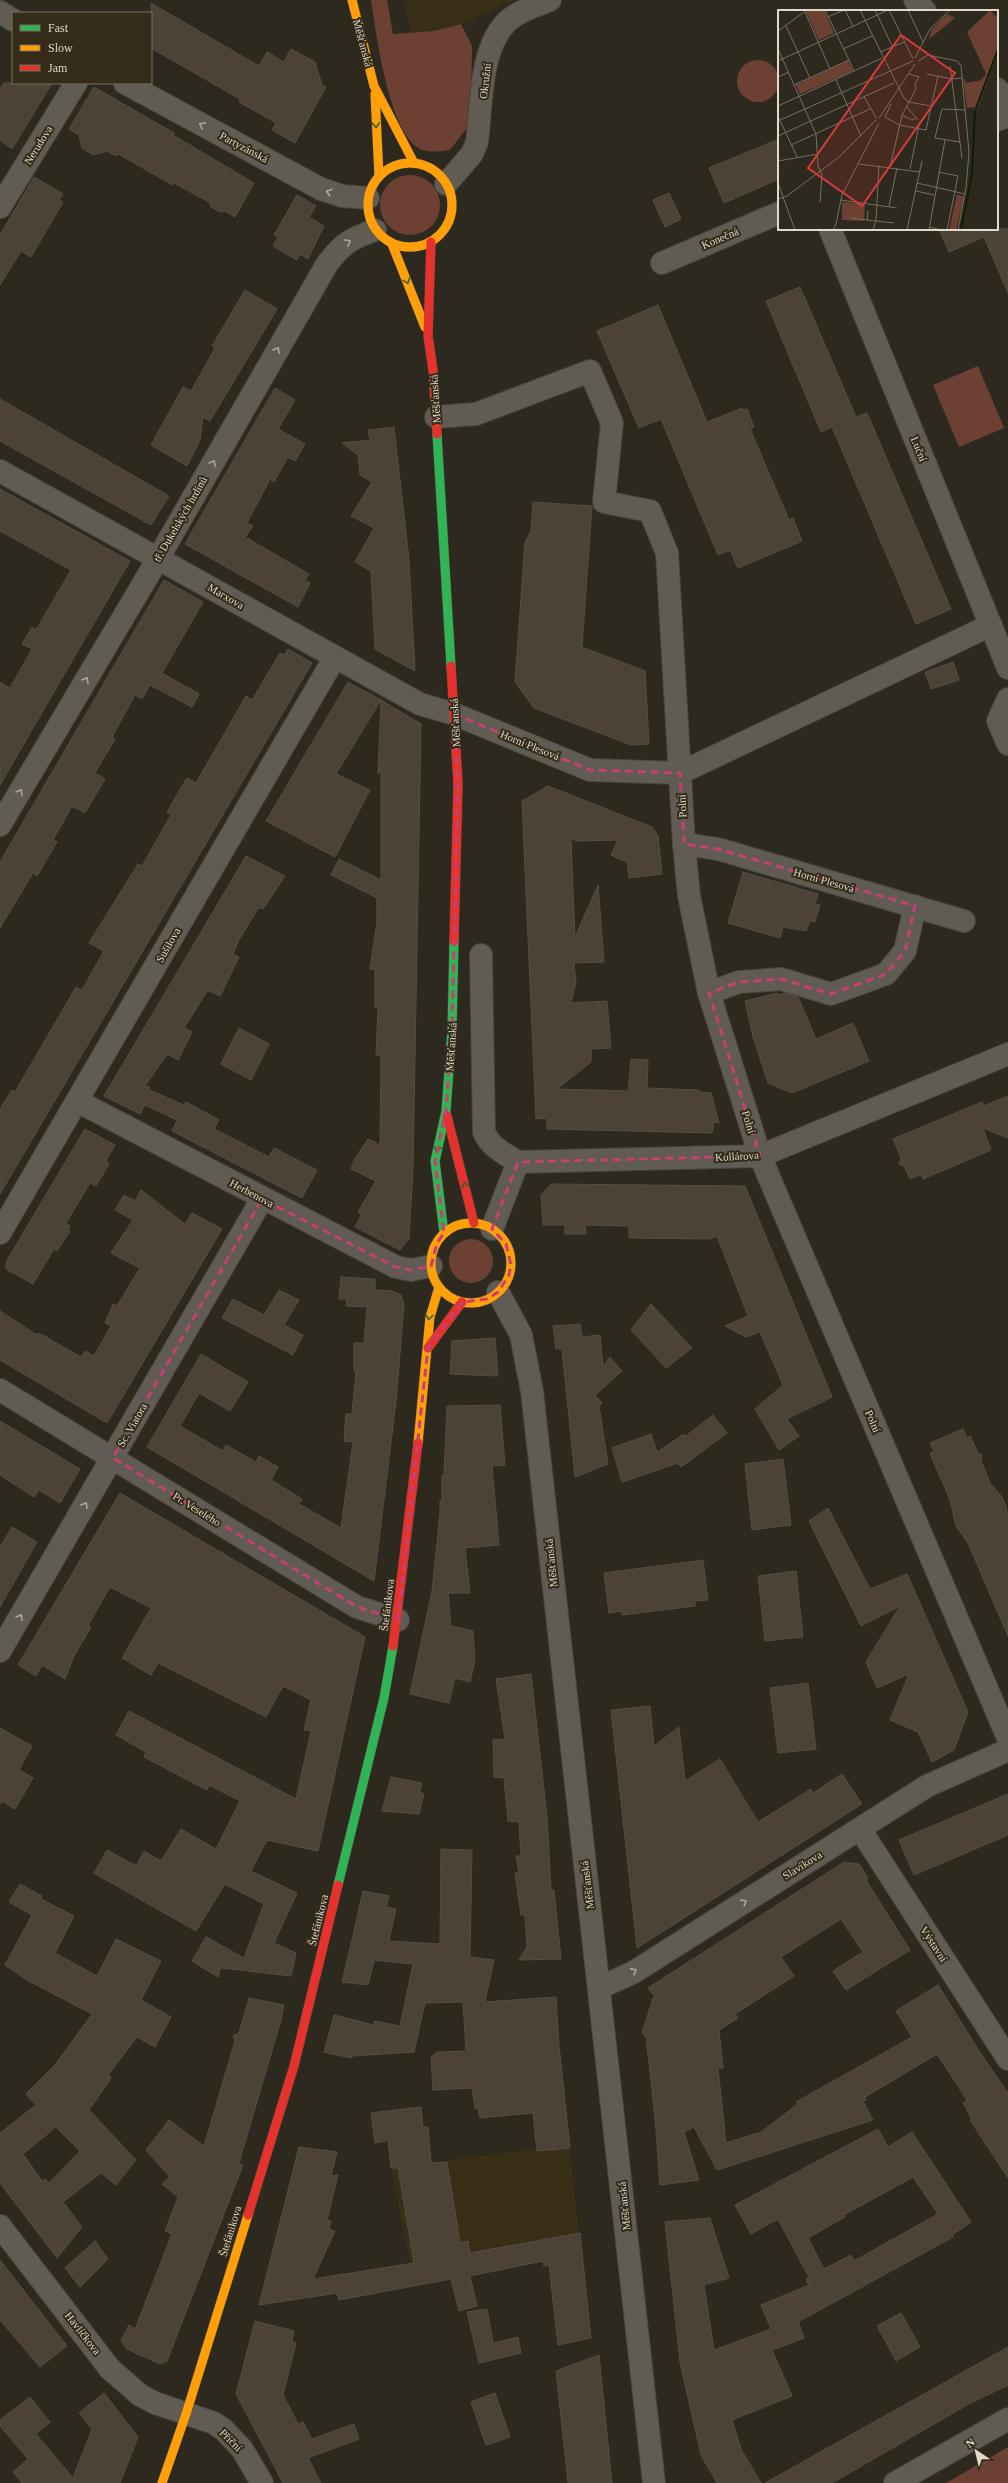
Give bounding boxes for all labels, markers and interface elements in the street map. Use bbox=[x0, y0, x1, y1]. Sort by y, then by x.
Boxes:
inset map bbox=[778, 10, 998, 230]
legend bbox=[12, 12, 152, 84]
street label: Měšťanská bbox=[351, 18, 375, 68]
text: Fast bbox=[48, 21, 69, 35]
text: Slow bbox=[48, 41, 73, 55]
text: Jam bbox=[48, 61, 68, 75]
street label: Okružní bbox=[477, 62, 493, 100]
one-way arrow bbox=[199, 122, 206, 129]
one-way arrow bbox=[372, 122, 381, 128]
street label: Nerudova bbox=[21, 123, 55, 167]
street label: Partyzánská bbox=[218, 129, 270, 165]
one-way arrow bbox=[326, 188, 333, 197]
street label: Konečná bbox=[700, 225, 740, 251]
one-way arrow bbox=[344, 239, 351, 246]
one-way arrow bbox=[402, 277, 410, 284]
one-way arrow bbox=[273, 347, 280, 354]
street label: Měšťanská bbox=[427, 374, 443, 424]
street label: Luční bbox=[909, 435, 929, 463]
one-way arrow bbox=[208, 460, 215, 467]
street label: tř. Dukelských hrdinů bbox=[151, 474, 210, 564]
street label: Marxova bbox=[206, 581, 246, 611]
one-way arrow bbox=[82, 677, 89, 684]
street label: Měšťanská bbox=[448, 698, 462, 748]
street label: Horní Plesová bbox=[499, 728, 561, 762]
one-way arrow bbox=[15, 789, 22, 796]
street label: Polní bbox=[675, 794, 689, 818]
street label: Horní Plesová bbox=[792, 866, 856, 894]
street label: Sušilova bbox=[153, 925, 183, 964]
street label: Měšťanská bbox=[443, 1022, 459, 1072]
street label: Polní bbox=[740, 1109, 758, 1135]
one-way arrow bbox=[434, 1146, 442, 1152]
street label: Kollárova bbox=[715, 1149, 759, 1163]
street label: Herbenova bbox=[228, 1176, 276, 1210]
one-way arrow bbox=[461, 1182, 469, 1189]
one-way arrow bbox=[425, 1313, 434, 1320]
street label: Sc. Viatora bbox=[115, 1401, 149, 1449]
street label: Polní bbox=[863, 1408, 883, 1434]
street label: Pr. Veselého bbox=[171, 1490, 224, 1529]
one-way arrow bbox=[81, 1502, 88, 1509]
street label: Měšťanská bbox=[542, 1538, 560, 1588]
street label: Štefánikova bbox=[378, 1578, 396, 1632]
one-way arrow bbox=[15, 1614, 22, 1621]
street label: Slavíkova bbox=[780, 1848, 824, 1882]
street label: Měšťanská bbox=[578, 1860, 596, 1910]
street label: Štefánikova bbox=[306, 1893, 330, 1947]
one-way arrow bbox=[740, 1899, 747, 1906]
street label: Výstavní bbox=[918, 1924, 950, 1964]
one-way arrow bbox=[630, 1969, 637, 1976]
street label: Měšťanská bbox=[615, 2181, 633, 2231]
street label: Štefánikova bbox=[217, 2204, 243, 2258]
street label: Havlíčkova bbox=[63, 2309, 103, 2357]
street label: Příční bbox=[217, 2426, 245, 2454]
north arrow bbox=[956, 2431, 996, 2471]
text: N bbox=[964, 2436, 977, 2450]

